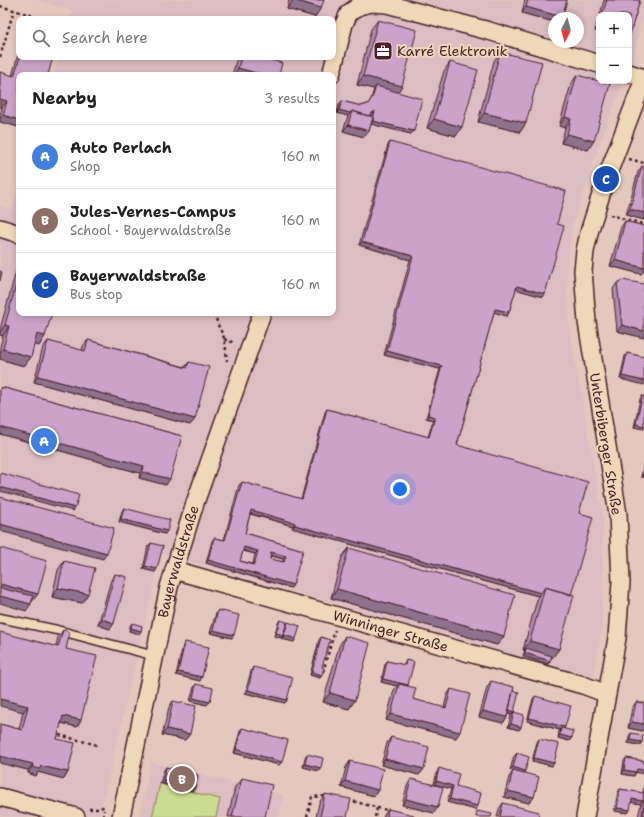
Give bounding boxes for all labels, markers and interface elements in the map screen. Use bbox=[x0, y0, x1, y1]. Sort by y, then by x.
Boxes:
north arrow bbox=[548, 12, 584, 48]
map controls bbox=[596, 12, 632, 84]
button: + bbox=[596, 12, 632, 48]
search box bbox=[16, 16, 336, 60]
icon: search bbox=[30, 27, 52, 49]
text: Search here bbox=[62, 28, 148, 48]
office icon: Karré Elektronik bbox=[372, 40, 394, 62]
place label: Karré Elektronik bbox=[397, 42, 508, 60]
button: − bbox=[596, 48, 632, 84]
text: Nearby bbox=[32, 87, 97, 109]
text: 3 results bbox=[264, 90, 320, 107]
text: Auto Perlach bbox=[70, 138, 172, 158]
text: A bbox=[40, 148, 50, 165]
text: 160 m bbox=[282, 148, 320, 165]
text: Shop bbox=[70, 158, 100, 175]
pin: C bbox=[593, 164, 619, 194]
text: Jules-Vernes-Campus bbox=[70, 202, 236, 222]
text: B bbox=[41, 212, 49, 229]
text: 160 m bbox=[282, 212, 320, 229]
text: School · Bayerwaldstraße bbox=[70, 222, 231, 239]
text: Bayerwaldstraße bbox=[70, 266, 206, 286]
text: C bbox=[41, 276, 49, 293]
text: 160 m bbox=[282, 276, 320, 293]
text: Bus stop bbox=[70, 286, 122, 303]
street label: Unterbiberger Straße bbox=[586, 372, 626, 516]
pin: A bbox=[31, 426, 57, 456]
your location bbox=[390, 479, 410, 499]
street label: Bayerwaldstraße bbox=[154, 503, 203, 619]
street label: Winninger Straße bbox=[331, 606, 450, 656]
pin: B bbox=[169, 764, 195, 794]

